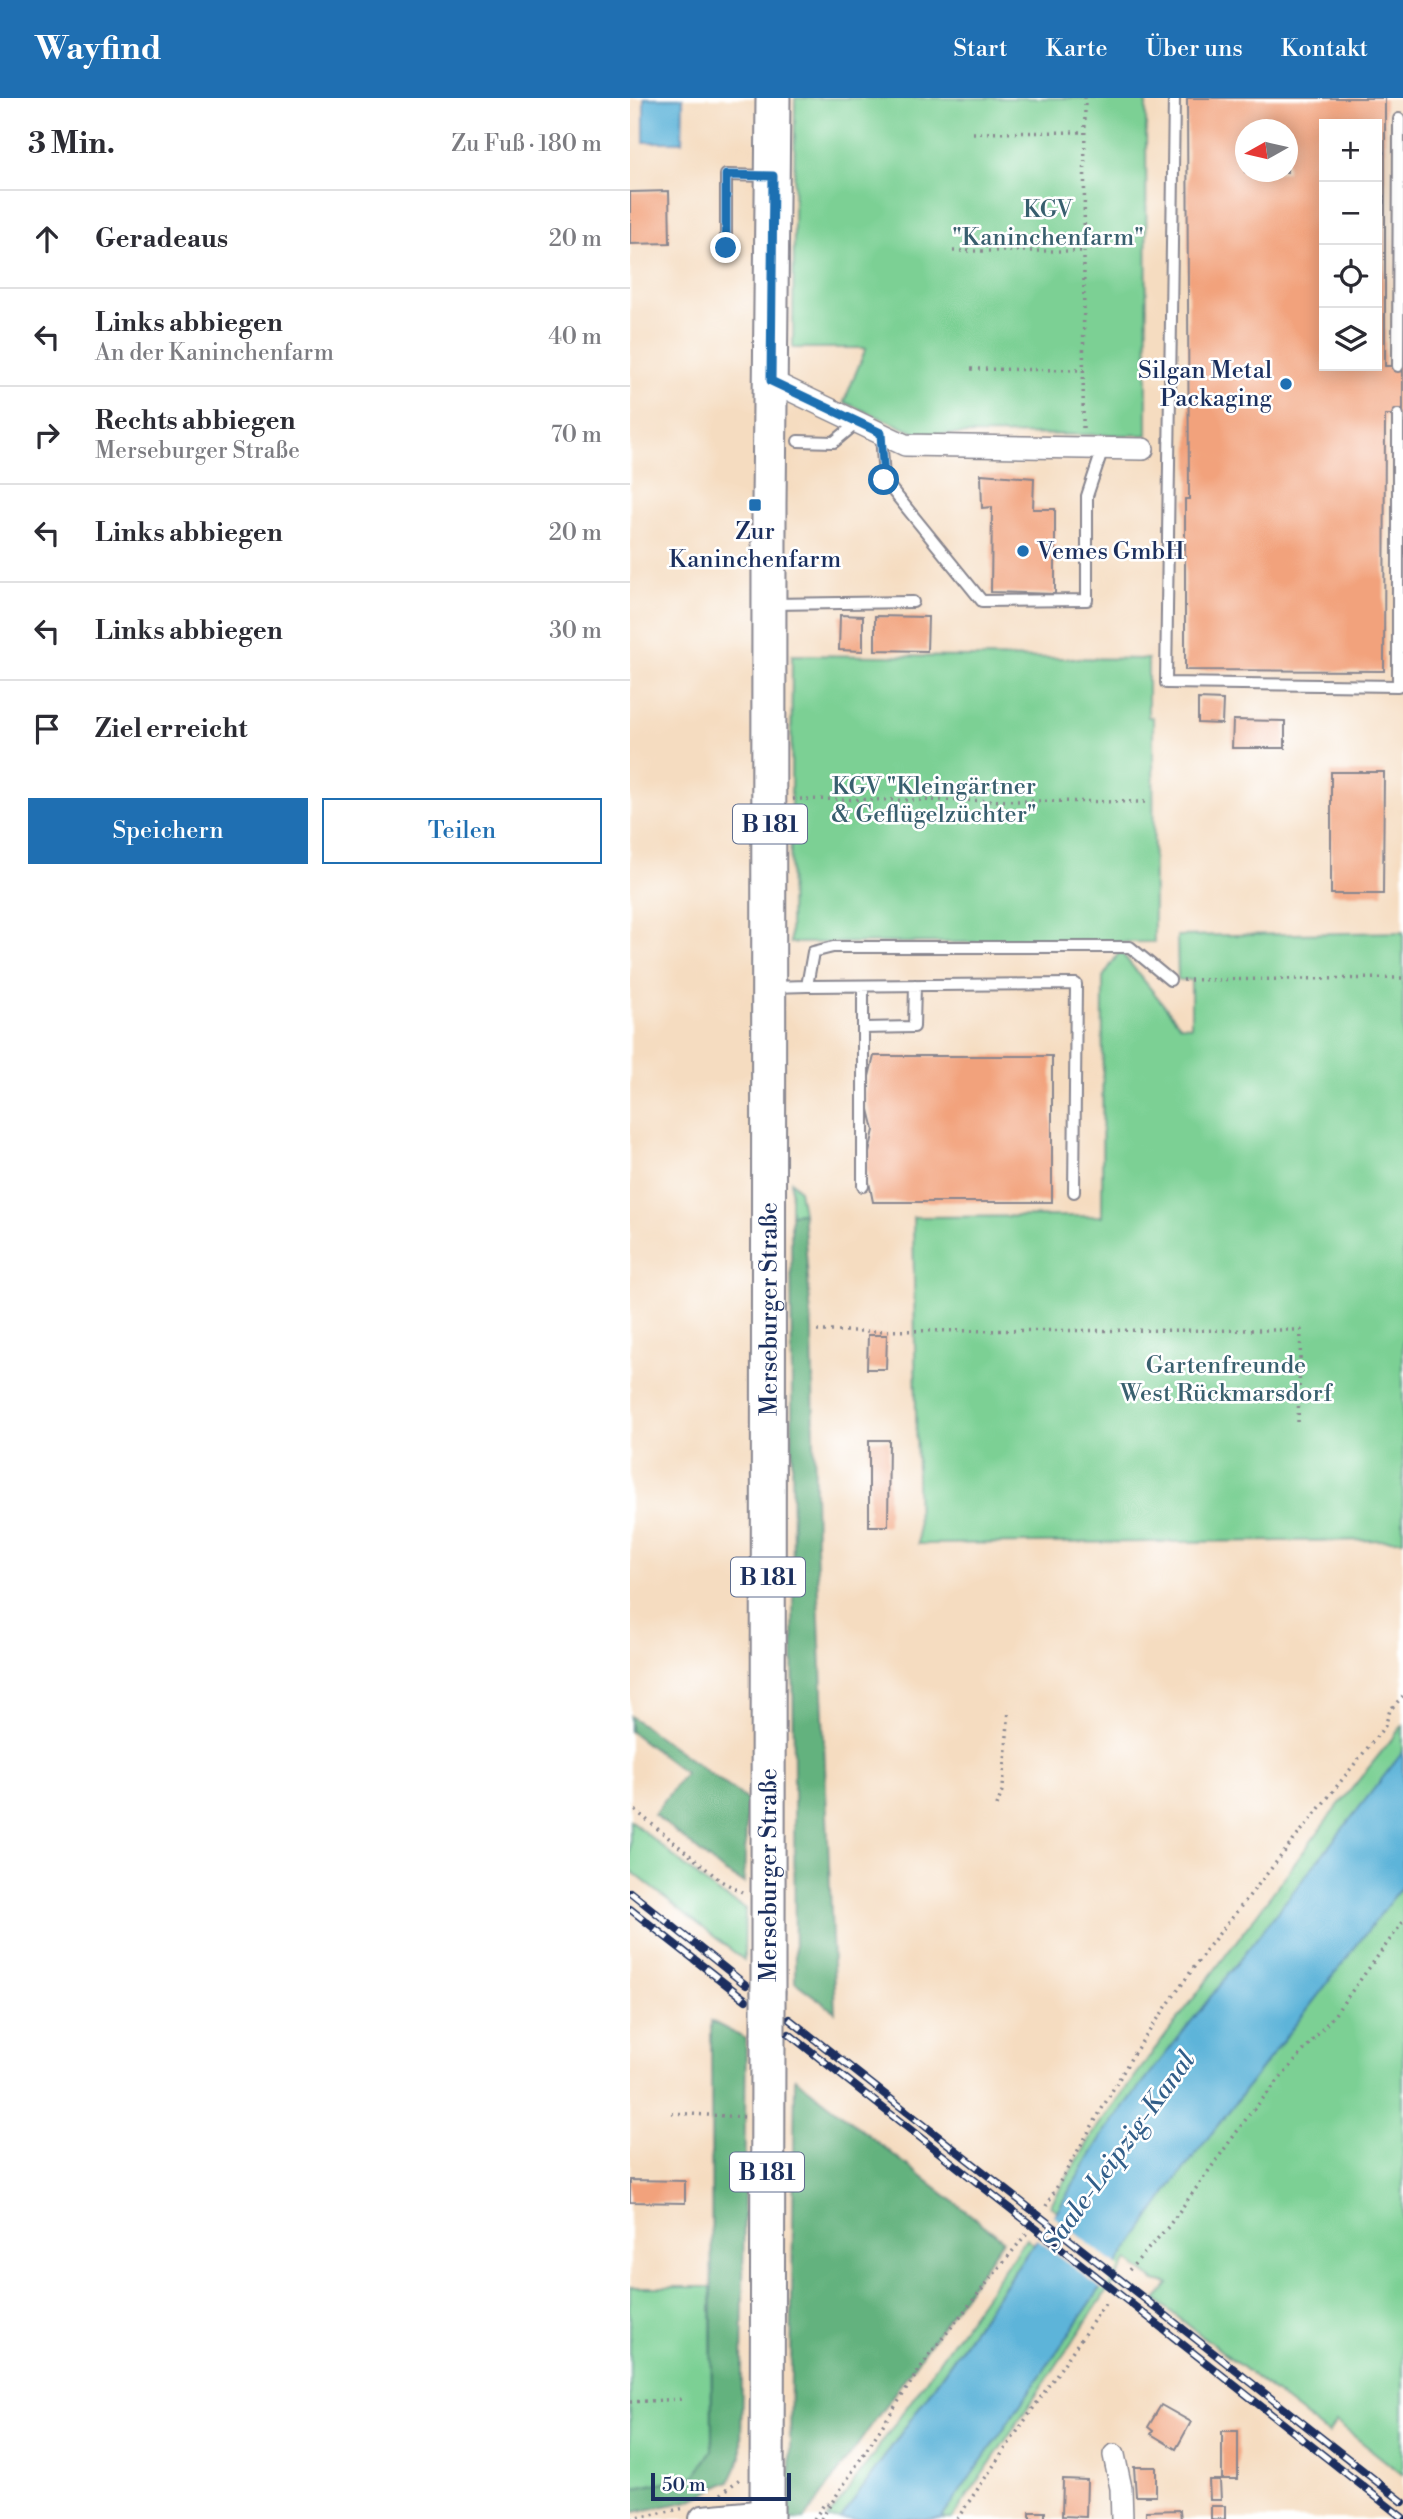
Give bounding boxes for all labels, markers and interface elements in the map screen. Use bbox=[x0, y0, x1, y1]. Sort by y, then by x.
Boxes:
text: Wayfind bbox=[35, 29, 162, 70]
text: Start bbox=[953, 34, 1007, 64]
text: Karte bbox=[1045, 34, 1108, 64]
text: Über uns bbox=[1146, 34, 1243, 64]
text: Kontakt bbox=[1281, 34, 1368, 64]
north arrow bbox=[1235, 119, 1298, 182]
map controls bbox=[1319, 119, 1382, 371]
button: + bbox=[1319, 119, 1382, 182]
text: 3 Min. bbox=[28, 125, 115, 163]
text: Zu Fuß · 180 m bbox=[451, 130, 602, 158]
button: − bbox=[1319, 182, 1382, 245]
park label: KGV "Kaninchenfarm" bbox=[952, 195, 1144, 253]
icon: ahead bbox=[28, 220, 66, 258]
text: Geradeaus bbox=[95, 223, 228, 255]
text: 20 m bbox=[549, 225, 602, 253]
route end bbox=[710, 232, 741, 263]
button: locate bbox=[1319, 245, 1382, 308]
text: Links abbiegen bbox=[95, 307, 283, 339]
button: layers bbox=[1319, 308, 1382, 371]
icon: left bbox=[28, 318, 66, 356]
text: 40 m bbox=[548, 323, 602, 351]
text: An der Kaninchenfarm bbox=[95, 339, 334, 367]
place label: Silgan Metal Packaging bbox=[1138, 356, 1273, 414]
marker: Silgan Metal Packaging bbox=[1278, 376, 1294, 392]
text: Rechts abbiegen bbox=[95, 405, 295, 437]
icon: right bbox=[28, 416, 66, 454]
text: 70 m bbox=[551, 421, 602, 449]
text: Merseburger Straße bbox=[95, 437, 300, 465]
route start bbox=[868, 464, 899, 495]
marker: Zur Kaninchenfarm bbox=[747, 497, 763, 513]
icon: left bbox=[28, 514, 66, 552]
text: Links abbiegen bbox=[95, 517, 283, 549]
place label: Zur Kaninchenfarm bbox=[669, 517, 841, 575]
text: 20 m bbox=[549, 519, 602, 547]
place label: Vemes GmbH bbox=[1036, 537, 1184, 567]
marker: Vemes GmbH bbox=[1015, 543, 1031, 559]
icon: left bbox=[28, 612, 66, 650]
text: Links abbiegen bbox=[95, 615, 283, 647]
text: 30 m bbox=[549, 617, 602, 645]
icon: arrive bbox=[28, 710, 66, 748]
text: Ziel erreicht bbox=[95, 713, 247, 745]
park label: KGV "Kleingärtner & Geflügelzüchter" bbox=[831, 772, 1037, 830]
button: Speichern bbox=[28, 798, 308, 864]
button: Teilen bbox=[322, 798, 602, 864]
road number: B 181 bbox=[733, 804, 807, 844]
street label: Merseburger Straße bbox=[754, 1202, 785, 1416]
park label: Gartenfreunde West Rückmarsdorf bbox=[1119, 1351, 1333, 1409]
road number: B 181 bbox=[731, 1558, 805, 1596]
street label: Merseburger Straße bbox=[754, 1768, 784, 1982]
water label: Saale-Leipzig-Kanal bbox=[1035, 2045, 1203, 2258]
road number: B 181 bbox=[730, 2152, 804, 2192]
scale bar bbox=[651, 2470, 791, 2502]
text: 50 m bbox=[662, 2473, 706, 2497]

